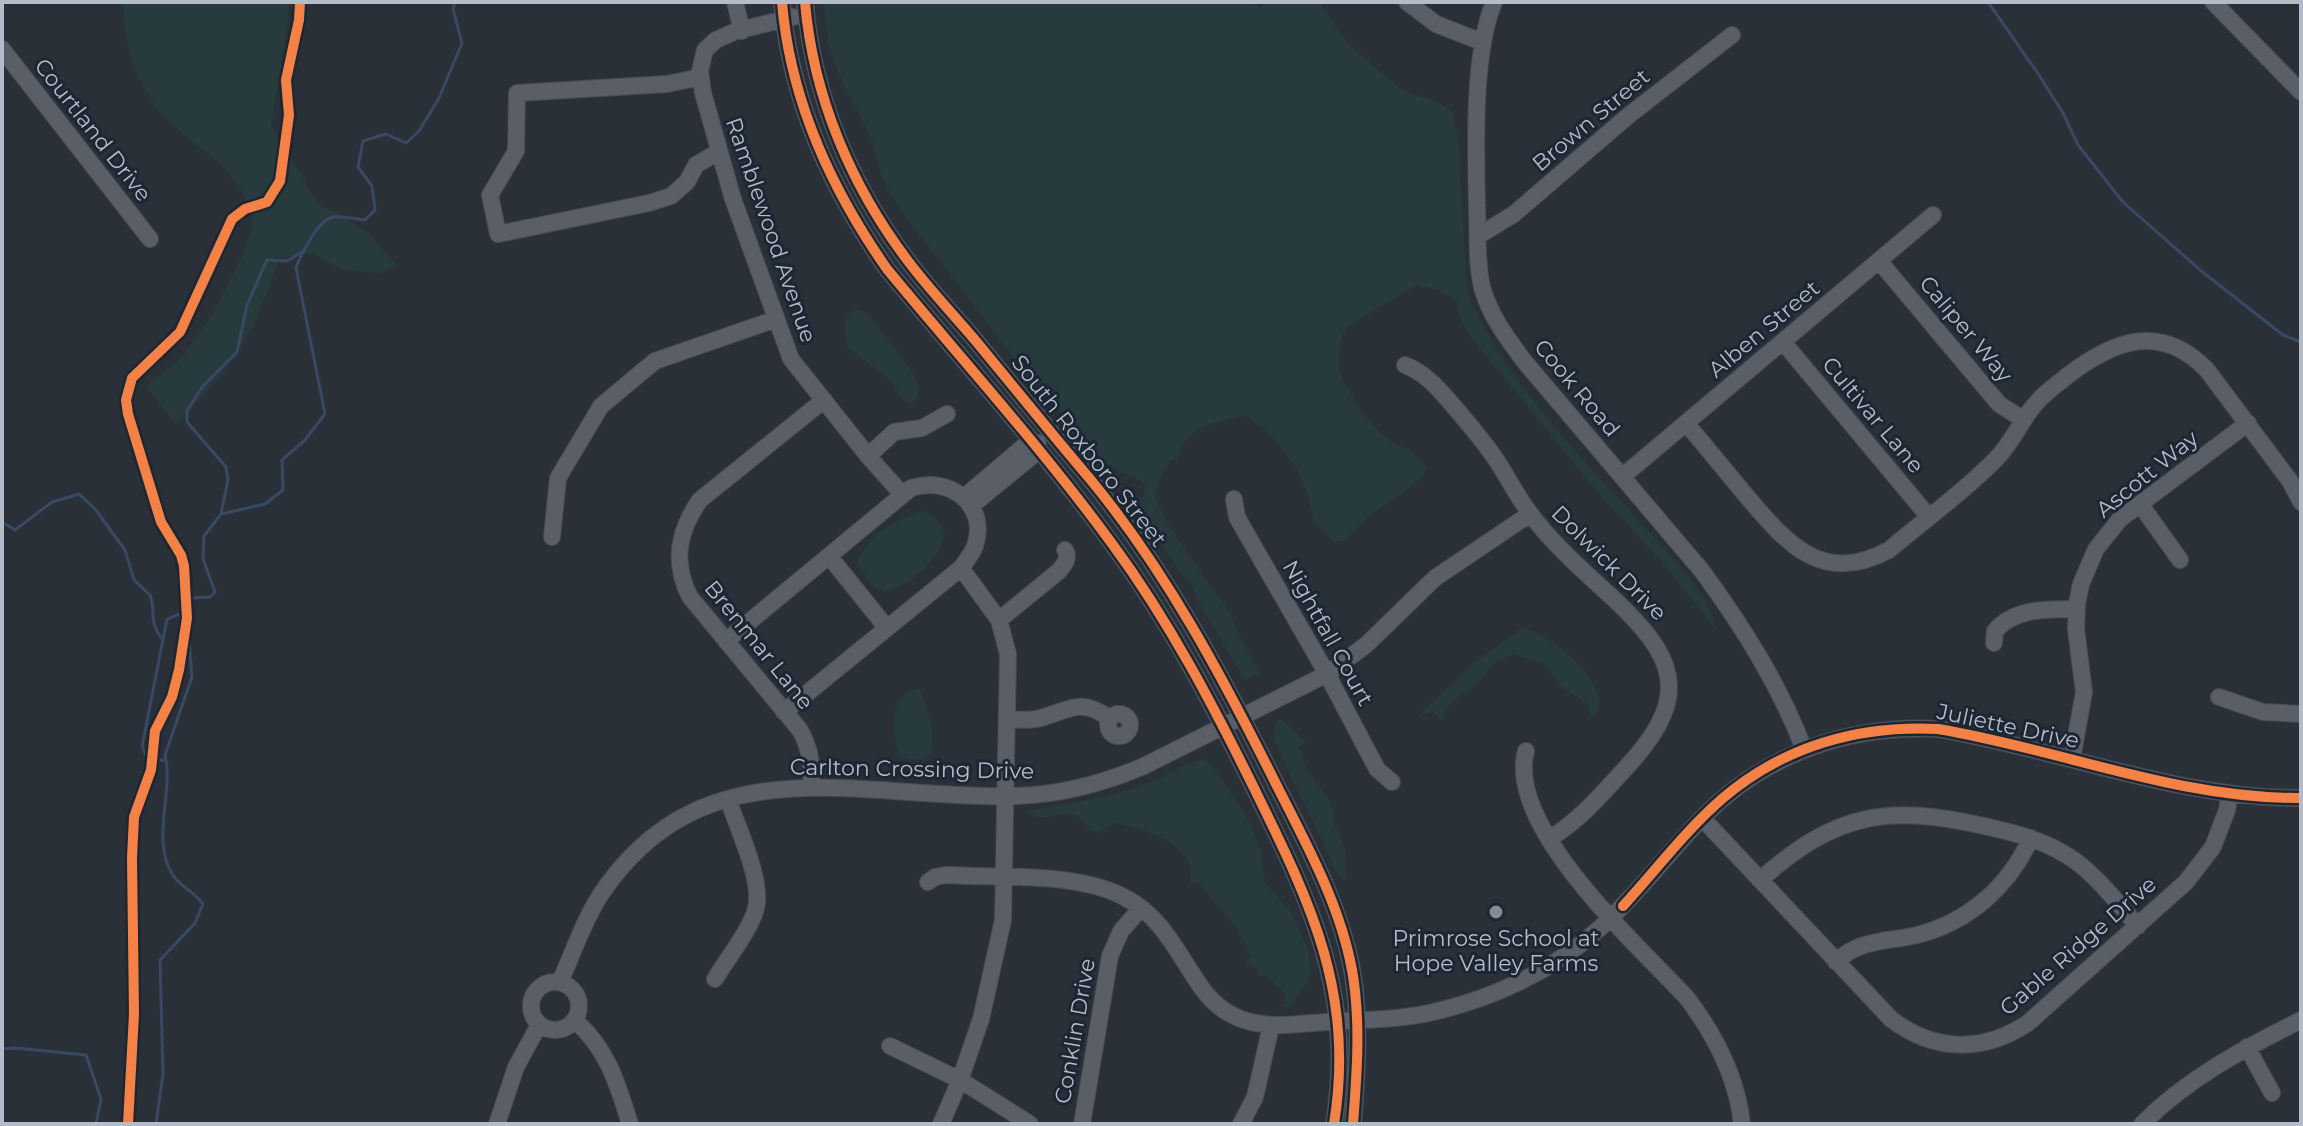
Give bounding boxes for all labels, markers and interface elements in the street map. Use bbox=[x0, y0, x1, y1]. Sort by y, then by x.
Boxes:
street label: Courtland Drive bbox=[29, 53, 157, 207]
street label: Brown Street bbox=[1527, 63, 1655, 177]
street label: Ramblewood Avenue bbox=[720, 114, 822, 346]
street label: Caliper Way bbox=[1914, 270, 2018, 388]
street label: Alben Street bbox=[1703, 275, 1825, 383]
street label: Cook Road bbox=[1528, 334, 1626, 442]
street label: South Roxboro Street bbox=[1006, 350, 1172, 552]
street label: Cultivar Lane bbox=[1816, 351, 1930, 479]
street label: Ascott Way bbox=[2091, 425, 2204, 523]
street label: Dolwick Drive bbox=[1546, 500, 1672, 626]
street label: Nightfall Court bbox=[1277, 555, 1379, 711]
street label: Brenmar Lane bbox=[699, 575, 819, 715]
street label: Juliette Drive bbox=[1933, 698, 2082, 754]
street label: Carlton Crossing Drive bbox=[790, 753, 1034, 785]
street label: Gable Ridge Drive bbox=[1994, 871, 2162, 1021]
marker: Primrose School at Hope Valley Farms bbox=[1487, 903, 1505, 921]
place label: Primrose School at Hope Valley Farms bbox=[1392, 925, 1600, 977]
street label: Conklin Drive bbox=[1049, 956, 1101, 1106]

